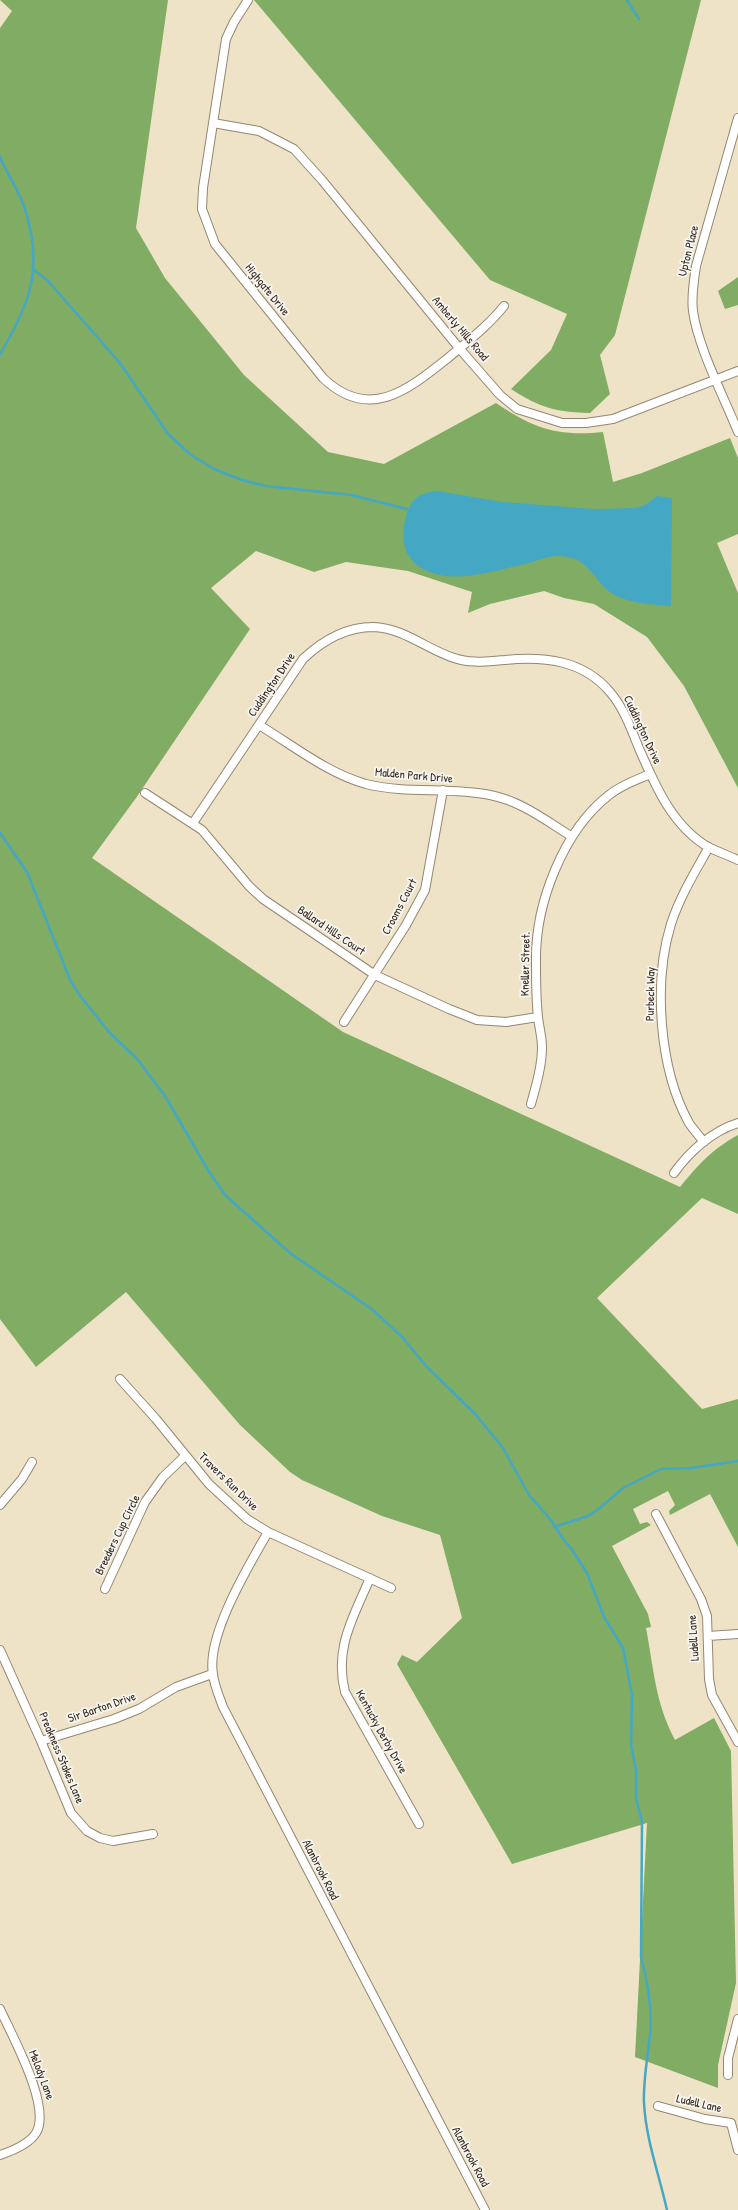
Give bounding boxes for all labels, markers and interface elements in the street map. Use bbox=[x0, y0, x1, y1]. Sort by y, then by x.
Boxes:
street label: Upton Place bbox=[676, 224, 702, 278]
street label: Highgate Drive bbox=[242, 261, 292, 319]
street label: Amberly Hills Road bbox=[429, 294, 491, 364]
street label: Cuddington Drive bbox=[245, 650, 299, 720]
street label: Cuddington Drive bbox=[620, 693, 664, 767]
street label: Malden Park Drive bbox=[374, 765, 454, 787]
street label: Crooms Court bbox=[379, 877, 421, 937]
street label: Ballard Hills Court bbox=[294, 903, 368, 959]
street label: Kneller Street. bbox=[518, 932, 534, 996]
street label: Purbeck Way bbox=[643, 967, 659, 1021]
street label: Travers Run Drive bbox=[195, 1450, 261, 1514]
street label: Breeders Cup Circle bbox=[92, 1493, 144, 1577]
street label: Ludell Lane bbox=[685, 1615, 703, 1661]
street label: Kentucky Derby Drive bbox=[352, 1688, 410, 1776]
street label: Sir Barton Drive bbox=[66, 1690, 138, 1726]
street label: Preakness Stakes Lane bbox=[35, 1710, 87, 1806]
street label: Alanbrook Road bbox=[299, 1837, 341, 1903]
street label: Melody Lane bbox=[25, 2048, 57, 2102]
street label: Ludell Lane bbox=[675, 2092, 723, 2116]
street label: Alanbrook Road bbox=[448, 2125, 492, 2189]

